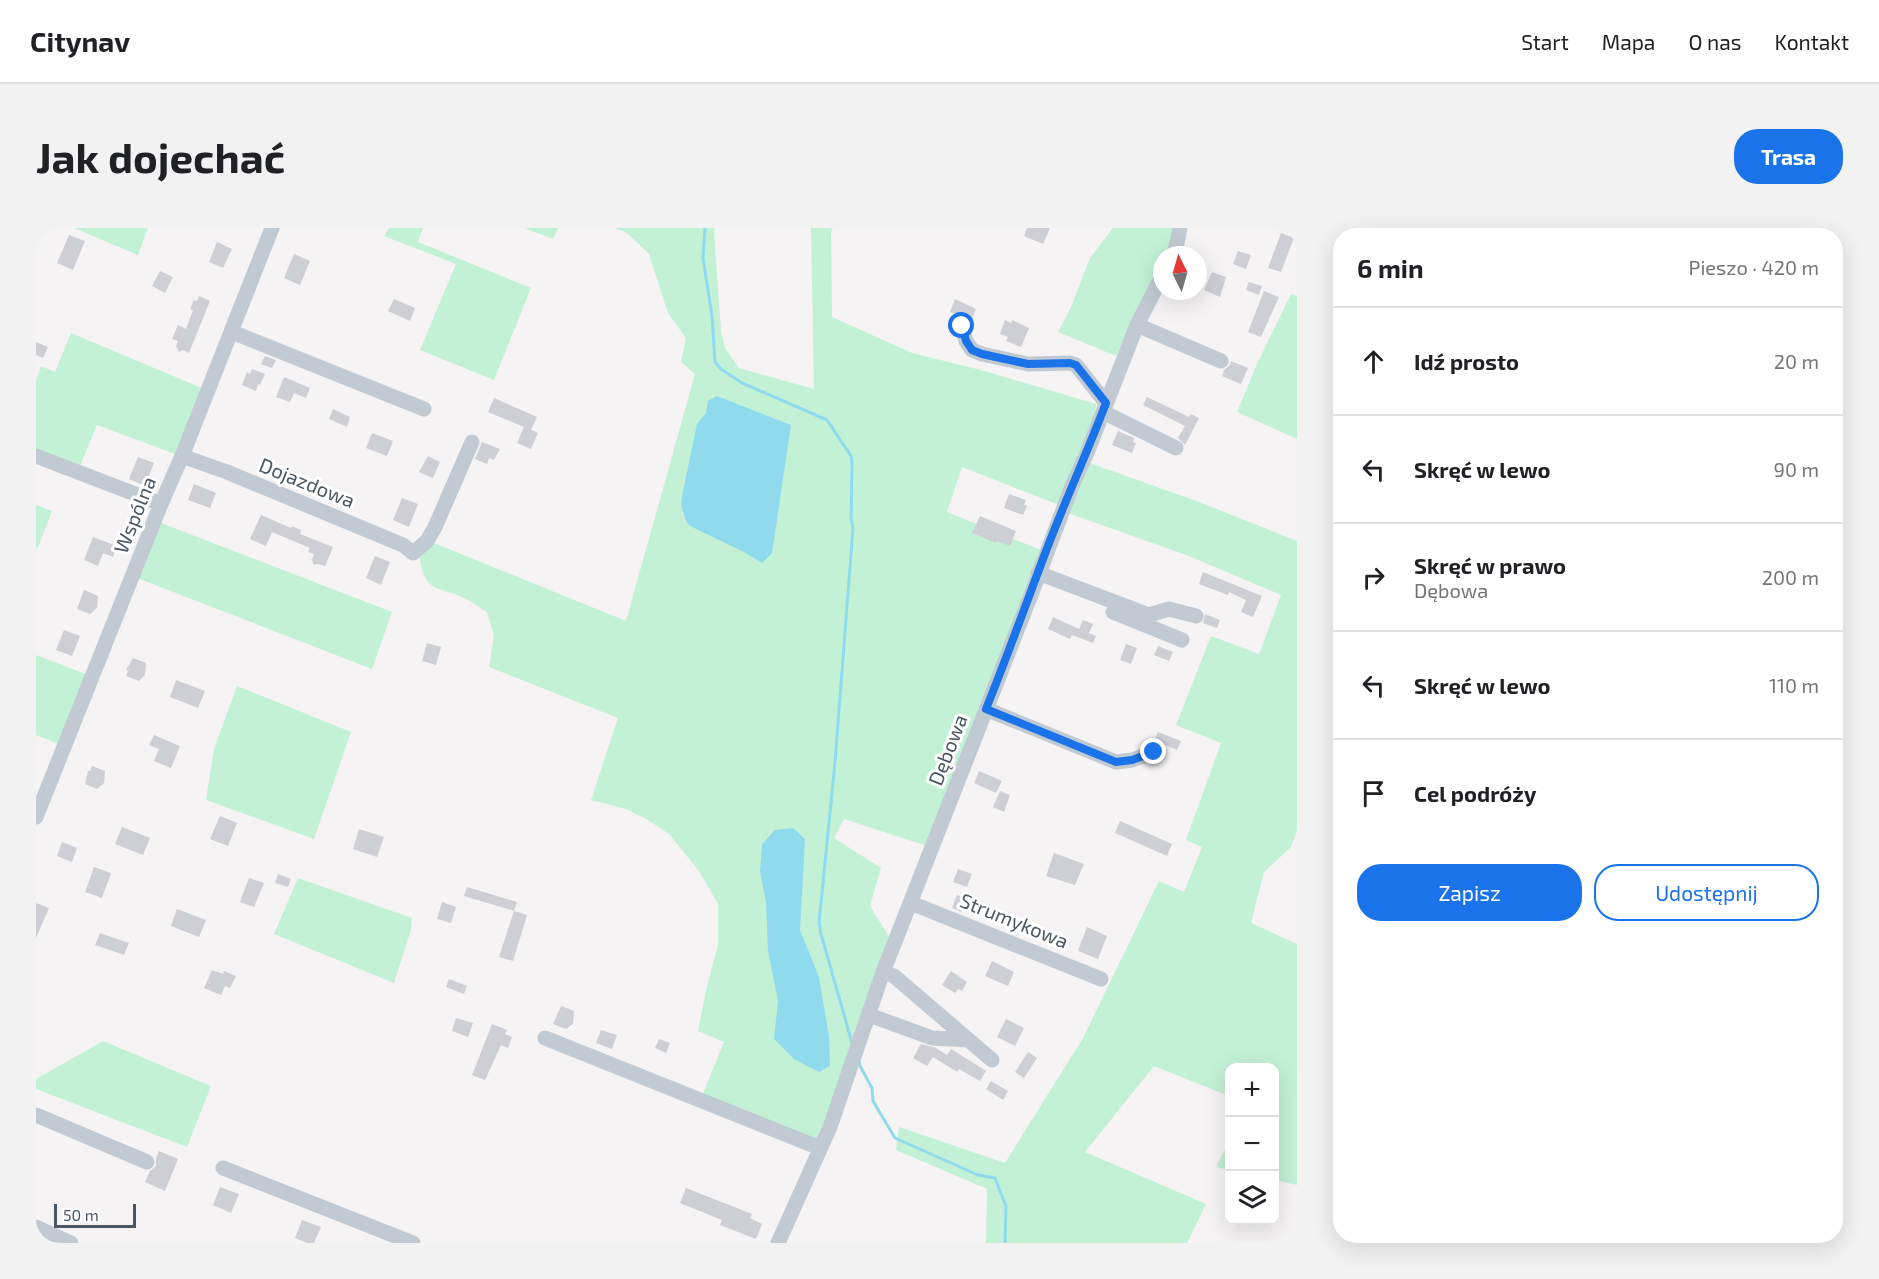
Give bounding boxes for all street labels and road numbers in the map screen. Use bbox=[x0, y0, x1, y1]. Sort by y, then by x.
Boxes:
street label: Dojazdowa bbox=[256, 452, 359, 512]
street label: Wspólna bbox=[108, 473, 160, 556]
street label: Dębowa bbox=[923, 711, 972, 789]
street label: Strumykowa bbox=[957, 887, 1072, 953]

